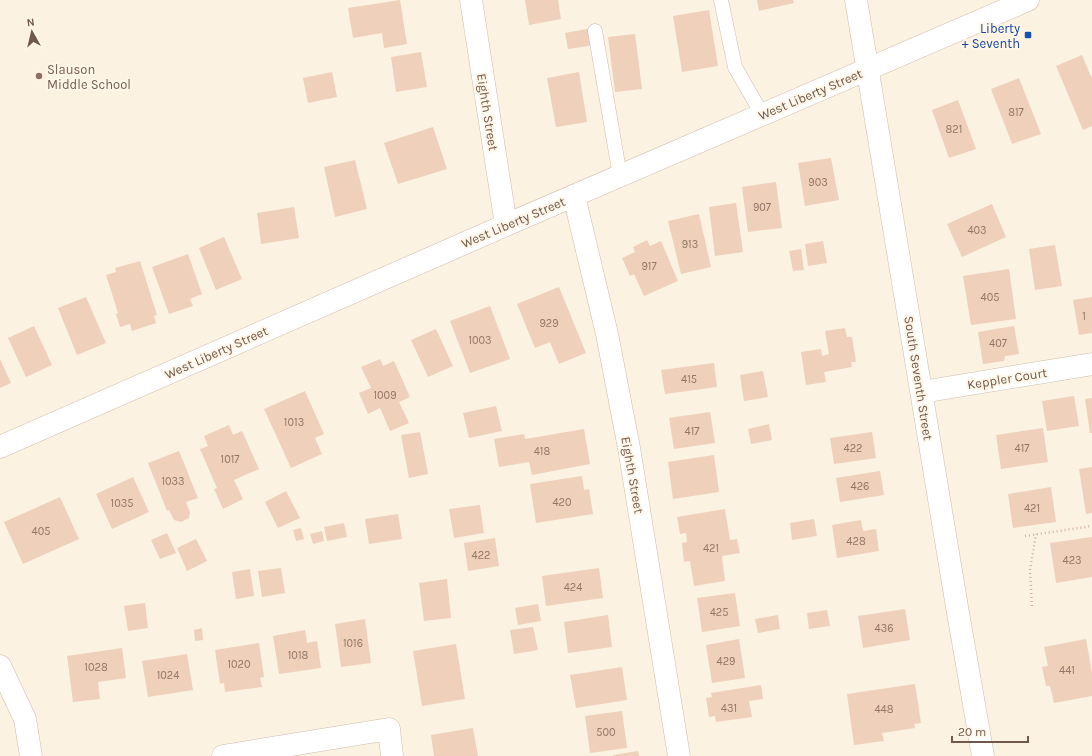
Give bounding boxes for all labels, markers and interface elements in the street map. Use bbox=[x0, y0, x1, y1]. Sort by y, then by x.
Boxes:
north arrow bbox=[12, 12, 52, 52]
text: N bbox=[26, 16, 35, 30]
place label: Liberty + Seventh bbox=[962, 21, 1020, 51]
marker: Liberty + Seventh bbox=[1023, 30, 1033, 40]
place label: Slauson Middle School bbox=[47, 62, 131, 92]
street label: West Liberty Street bbox=[756, 66, 865, 123]
marker: Slauson Middle School bbox=[34, 71, 44, 81]
street label: Eighth Street bbox=[474, 72, 501, 152]
house number: 817 bbox=[1008, 106, 1024, 119]
house number: 821 bbox=[946, 123, 962, 136]
house number: 903 bbox=[808, 176, 828, 189]
street label: West Liberty Street bbox=[459, 194, 568, 251]
house number: 907 bbox=[753, 201, 771, 214]
house number: 403 bbox=[967, 224, 987, 237]
house number: 913 bbox=[682, 238, 698, 251]
house number: 917 bbox=[641, 260, 657, 273]
house number: 405 bbox=[981, 291, 999, 304]
house number: 1 bbox=[1082, 310, 1086, 323]
street label: South Seventh Street bbox=[901, 315, 936, 441]
house number: 929 bbox=[539, 317, 559, 330]
street label: West Liberty Street bbox=[162, 323, 270, 382]
house number: 1003 bbox=[468, 334, 492, 347]
house number: 407 bbox=[989, 337, 1007, 350]
street label: Keppler Court bbox=[966, 365, 1048, 392]
house number: 415 bbox=[681, 373, 697, 386]
house number: 1009 bbox=[373, 389, 397, 402]
house number: 1013 bbox=[284, 416, 304, 429]
house number: 417 bbox=[685, 425, 699, 438]
street label: Eighth Street bbox=[618, 435, 647, 515]
house number: 422 bbox=[844, 442, 862, 455]
house number: 417 bbox=[1015, 442, 1029, 455]
house number: 418 bbox=[534, 445, 551, 458]
house number: 1017 bbox=[221, 453, 239, 466]
house number: 1033 bbox=[161, 475, 185, 488]
house number: 426 bbox=[851, 480, 869, 493]
house number: 420 bbox=[552, 496, 572, 509]
house number: 1035 bbox=[111, 497, 133, 510]
house number: 421 bbox=[1024, 502, 1040, 515]
house number: 405 bbox=[32, 525, 50, 538]
house number: 428 bbox=[846, 535, 866, 548]
house number: 421 bbox=[703, 542, 719, 555]
house number: 422 bbox=[472, 549, 490, 562]
house number: 423 bbox=[1062, 554, 1082, 567]
house number: 424 bbox=[564, 581, 582, 594]
house number: 425 bbox=[710, 606, 728, 619]
house number: 436 bbox=[875, 622, 893, 635]
house number: 1016 bbox=[343, 637, 363, 650]
house number: 1018 bbox=[288, 649, 309, 662]
house number: 429 bbox=[717, 655, 735, 668]
house number: 1020 bbox=[227, 658, 251, 671]
house number: 1028 bbox=[84, 661, 108, 674]
house number: 441 bbox=[1059, 664, 1075, 677]
house number: 1024 bbox=[157, 669, 179, 682]
house number: 431 bbox=[721, 702, 737, 715]
house number: 448 bbox=[874, 703, 894, 716]
scale bar bbox=[952, 718, 1028, 744]
text: 20 m bbox=[958, 725, 986, 739]
house number: 500 bbox=[596, 726, 616, 739]

